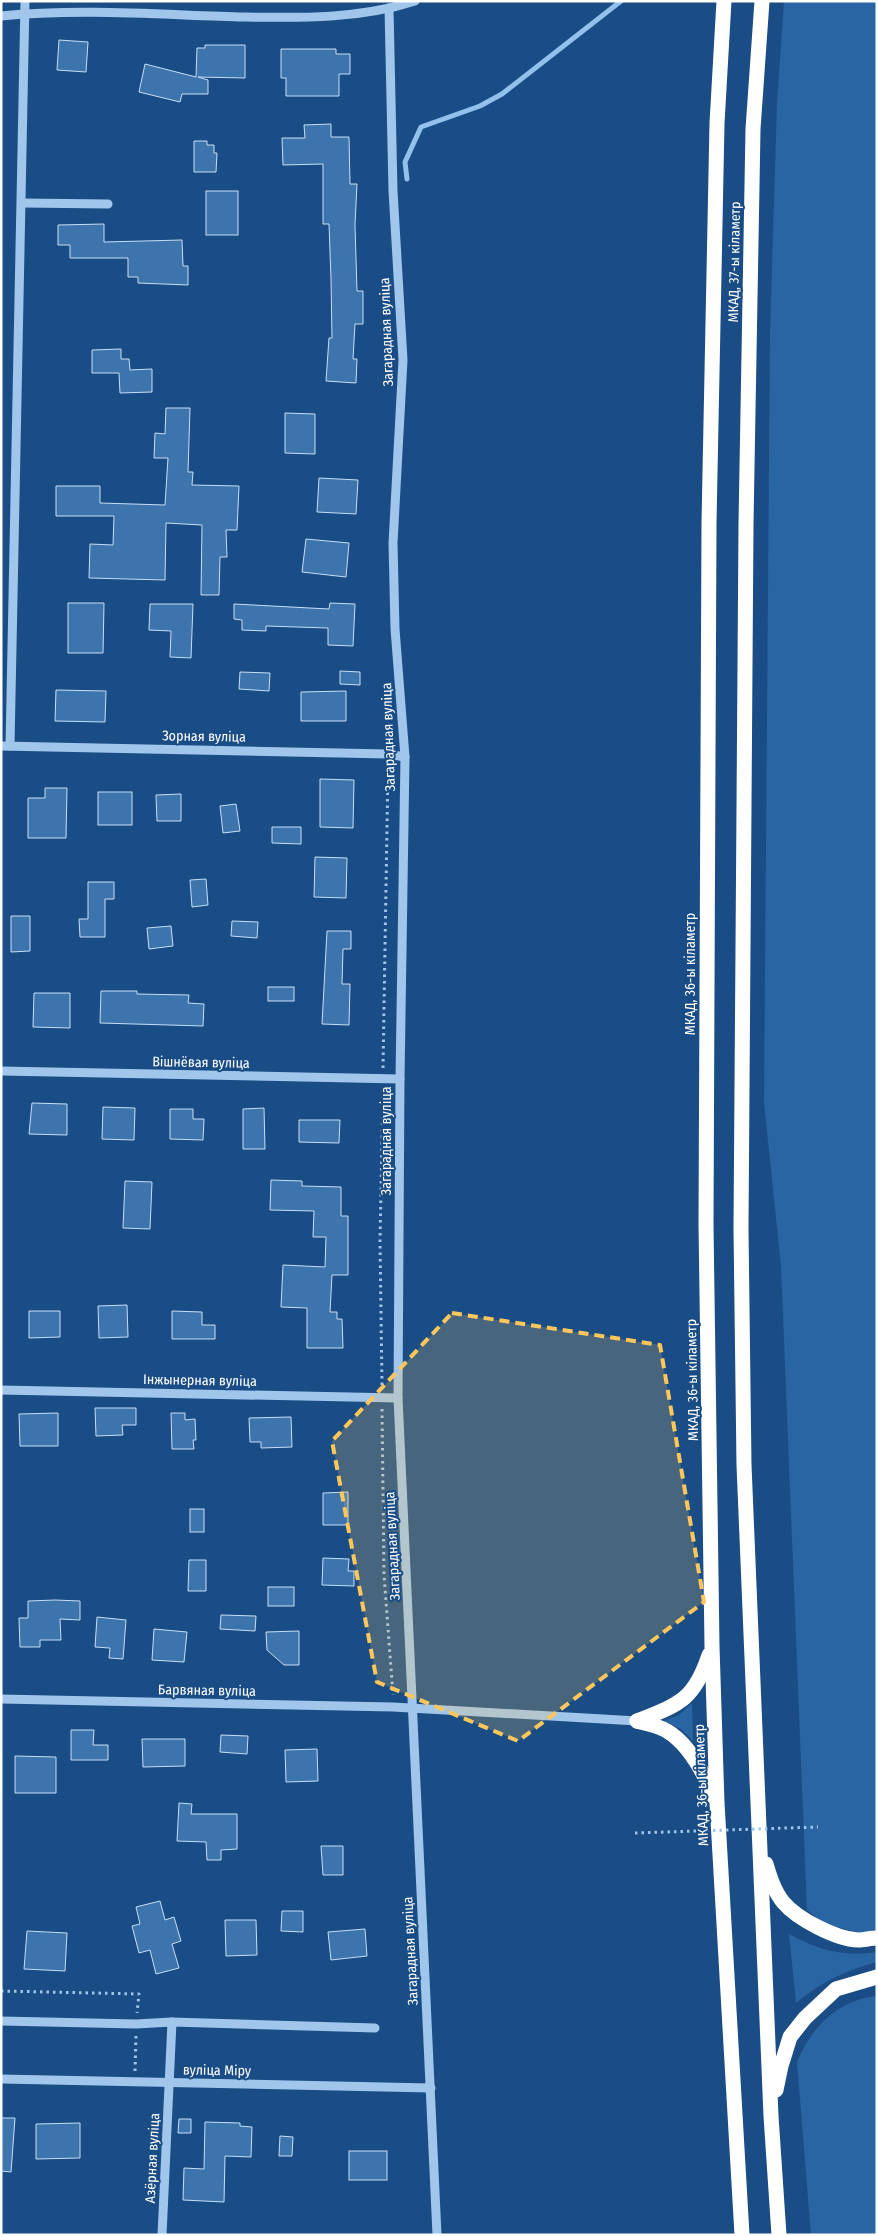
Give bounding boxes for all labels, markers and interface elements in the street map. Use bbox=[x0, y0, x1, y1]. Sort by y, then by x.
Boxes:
street label: МКАД, 37-ы кіламетр bbox=[725, 201, 744, 323]
street label: Загарадная вуліца bbox=[376, 277, 397, 387]
street label: Загарадная вуліца bbox=[378, 682, 399, 792]
street label: Зорная вуліца bbox=[162, 727, 246, 746]
street label: МКАД, 36-ы кіламетр bbox=[682, 913, 699, 1035]
street label: Вішнёвая вуліца bbox=[152, 1053, 250, 1072]
street label: Загарадная вуліца bbox=[378, 1086, 395, 1196]
street label: МКАД, 36-ы кіламетр bbox=[683, 1319, 702, 1441]
street label: Інжынерная вуліца bbox=[143, 1371, 257, 1390]
street label: Загарадная вуліца bbox=[381, 1491, 404, 1601]
street label: Барвяная вуліца bbox=[158, 1681, 256, 1700]
street label: МКАД, 36-ы кіламетр bbox=[691, 1724, 712, 1846]
street label: Загарадная вуліца bbox=[399, 1896, 422, 2006]
street label: вуліца Міру bbox=[183, 2061, 252, 2080]
street label: Азёрная вуліца bbox=[142, 2112, 163, 2204]

